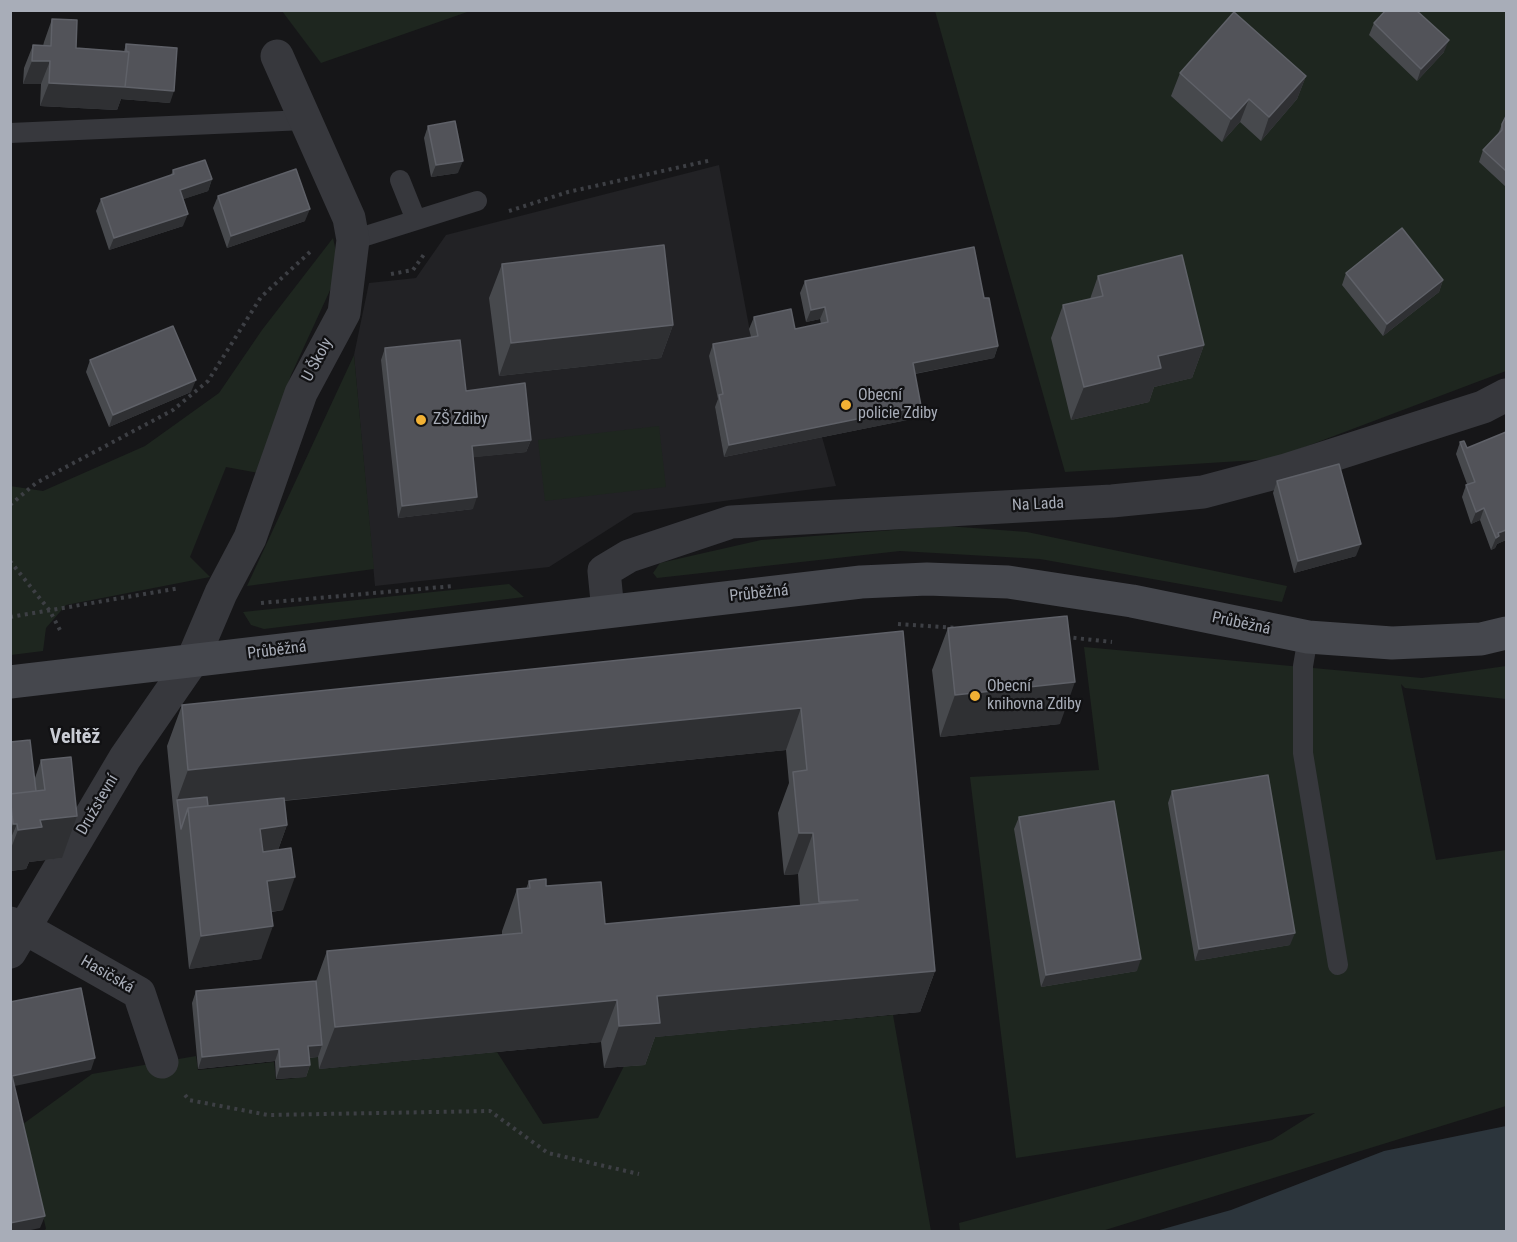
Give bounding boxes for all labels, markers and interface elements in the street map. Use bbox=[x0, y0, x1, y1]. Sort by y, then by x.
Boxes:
street label: U Školy bbox=[299, 335, 337, 385]
place label: Obecní policie Zdiby bbox=[858, 386, 938, 424]
marker: Obecní policie Zdiby bbox=[839, 398, 853, 412]
place label: ZŠ Zdiby bbox=[433, 410, 488, 430]
marker: ZŠ Zdiby bbox=[414, 413, 428, 427]
street label: Na Lada bbox=[1011, 494, 1065, 516]
street label: Průběžná bbox=[729, 581, 789, 607]
street label: Průběžná bbox=[1210, 608, 1272, 640]
street label: Průběžná bbox=[246, 638, 308, 664]
place label: Obecní knihovna Zdiby bbox=[987, 677, 1081, 715]
marker: Obecní knihovna Zdiby bbox=[968, 689, 982, 703]
district label: Veltěž bbox=[50, 726, 100, 750]
street label: Družstevní bbox=[73, 771, 123, 839]
street label: Hasičská bbox=[77, 952, 137, 998]

